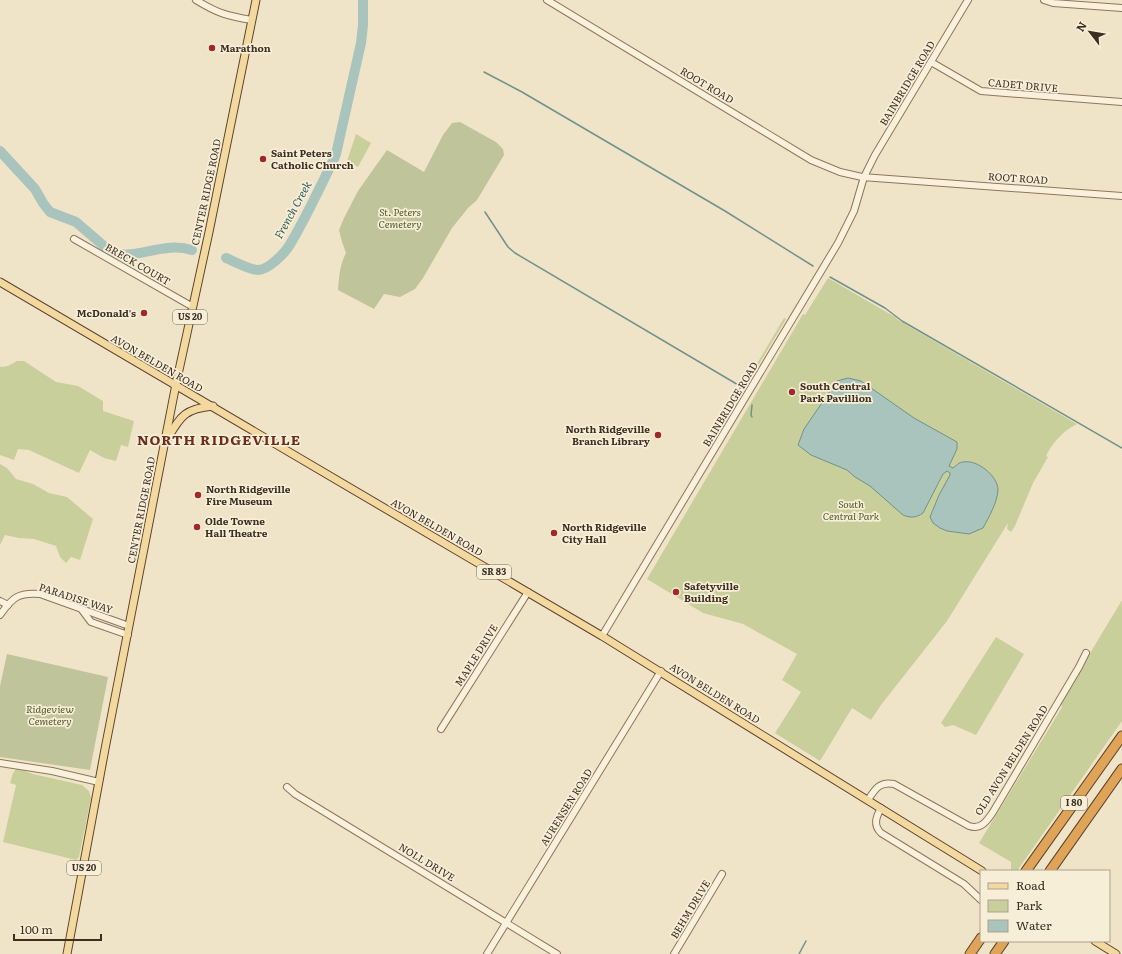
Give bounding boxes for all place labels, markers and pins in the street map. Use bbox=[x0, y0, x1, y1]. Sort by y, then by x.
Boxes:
place label: Marathon bbox=[220, 40, 271, 55]
marker: Marathon bbox=[207, 43, 217, 53]
place label: Saint Peters Catholic Church bbox=[271, 145, 354, 172]
marker: Saint Peters Catholic Church bbox=[258, 154, 268, 164]
place label: McDonald's bbox=[77, 305, 136, 320]
marker: McDonald's bbox=[139, 308, 149, 318]
place label: South Central Park Pavillion bbox=[800, 378, 872, 405]
marker: South Central Park Pavillion bbox=[787, 387, 797, 397]
place label: North Ridgeville Branch Library bbox=[566, 421, 651, 448]
marker: North Ridgeville Branch Library bbox=[653, 430, 663, 440]
place label: North Ridgeville Fire Museum bbox=[206, 481, 291, 508]
marker: North Ridgeville Fire Museum bbox=[193, 490, 203, 500]
place label: Olde Towne Hall Theatre bbox=[205, 513, 268, 540]
place label: North Ridgeville City Hall bbox=[562, 519, 647, 546]
marker: Olde Towne Hall Theatre bbox=[192, 522, 202, 532]
marker: North Ridgeville City Hall bbox=[549, 528, 559, 538]
place label: Safetyville Building bbox=[684, 578, 739, 605]
marker: Safetyville Building bbox=[671, 587, 681, 597]

